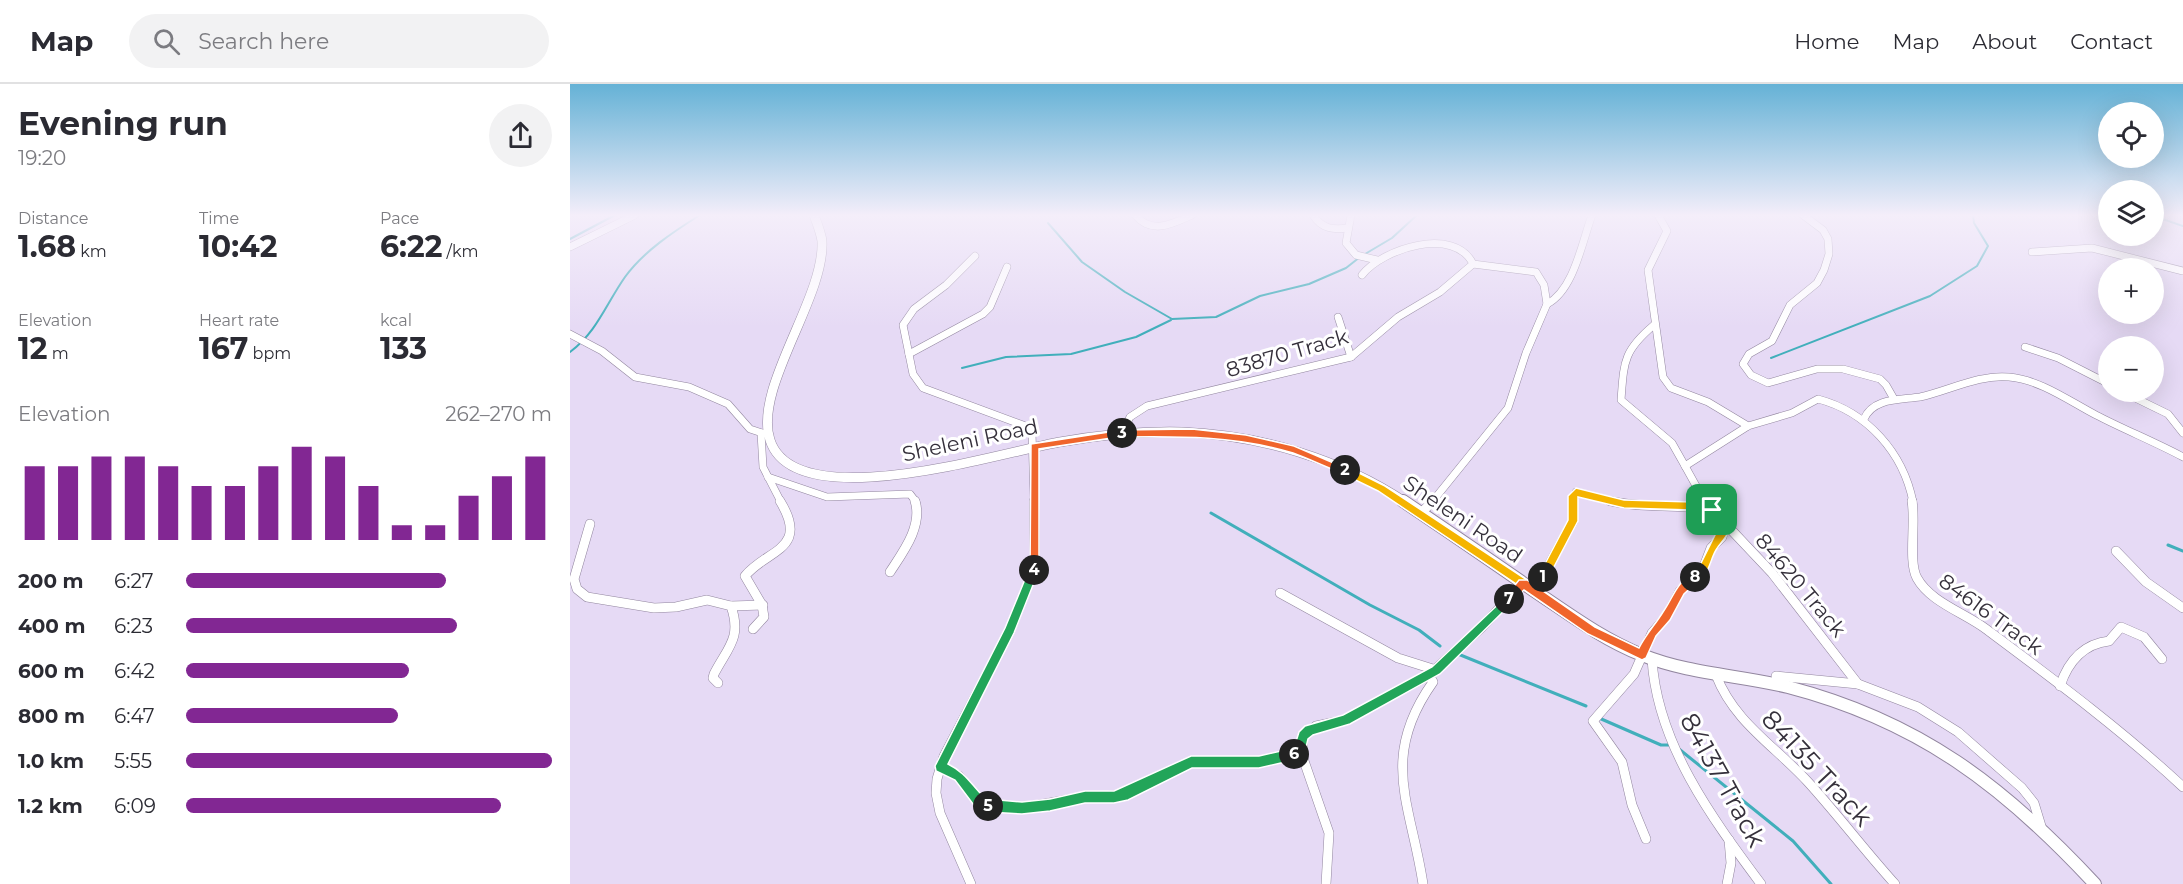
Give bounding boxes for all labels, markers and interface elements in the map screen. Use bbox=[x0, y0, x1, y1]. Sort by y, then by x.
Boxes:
search box bbox=[129, 14, 549, 68]
text: Map bbox=[30, 24, 93, 58]
icon: search bbox=[150, 25, 183, 58]
text: Search here bbox=[198, 28, 329, 55]
text: Home bbox=[1794, 29, 1859, 54]
text: Map bbox=[1892, 29, 1939, 54]
text: About bbox=[1972, 29, 2037, 54]
text: Contact bbox=[2070, 29, 2153, 54]
map controls bbox=[2098, 102, 2164, 402]
button: locate bbox=[2098, 102, 2164, 168]
text: Evening run bbox=[18, 103, 228, 143]
button: share bbox=[489, 104, 552, 167]
text: 19:20 bbox=[18, 146, 66, 170]
button: layers bbox=[2098, 180, 2164, 246]
text: Distance bbox=[18, 209, 88, 228]
text: Time bbox=[199, 209, 239, 228]
text: Pace bbox=[380, 209, 419, 228]
text: 1.68 bbox=[18, 228, 76, 265]
text: 10:42 bbox=[199, 228, 277, 265]
text: 6:22 bbox=[380, 228, 442, 265]
text: km bbox=[76, 242, 107, 261]
text: /km bbox=[442, 242, 478, 261]
button: + bbox=[2098, 258, 2164, 324]
text: Elevation bbox=[18, 311, 92, 330]
text: Heart rate bbox=[199, 311, 279, 330]
text: kcal bbox=[380, 311, 412, 330]
street label: 83870 Track bbox=[1223, 324, 1351, 382]
text: 12 bbox=[18, 330, 47, 367]
text: 167 bbox=[199, 330, 248, 367]
text: 133 bbox=[380, 330, 427, 367]
button: − bbox=[2098, 336, 2164, 402]
text: m bbox=[47, 344, 69, 363]
text: bpm bbox=[248, 344, 291, 363]
text: Elevation bbox=[18, 402, 110, 426]
text: 262–270 m bbox=[445, 402, 552, 426]
street label: Sheleni Road bbox=[900, 413, 1040, 467]
pin: 3 bbox=[1107, 418, 1137, 448]
text: 3 bbox=[1117, 423, 1127, 442]
pin: 2 bbox=[1330, 455, 1360, 485]
text: 2 bbox=[1340, 460, 1350, 479]
street label: Sheleni Road bbox=[1399, 470, 1527, 568]
pin bbox=[1686, 484, 1737, 535]
icon: arrive bbox=[1695, 493, 1728, 526]
street label: 84620 Track bbox=[1751, 528, 1852, 642]
pin: 4 bbox=[1019, 555, 1049, 585]
text: 4 bbox=[1028, 560, 1040, 579]
pin: 1 bbox=[1528, 562, 1558, 592]
pin: 8 bbox=[1680, 562, 1710, 592]
text: 1 bbox=[1540, 567, 1546, 586]
text: 8 bbox=[1690, 567, 1700, 586]
street label: 84616 Track bbox=[1934, 568, 2048, 660]
text: 200 m bbox=[18, 569, 84, 593]
text: 6:27 bbox=[114, 569, 154, 593]
pin: 7 bbox=[1494, 584, 1524, 614]
text: 7 bbox=[1504, 589, 1514, 608]
text: 400 m bbox=[18, 614, 86, 638]
text: 6:23 bbox=[114, 614, 153, 638]
text: 600 m bbox=[18, 659, 85, 683]
text: 6:42 bbox=[114, 659, 155, 683]
street label: 84135 Track bbox=[1755, 703, 1879, 833]
text: 800 m bbox=[18, 704, 85, 728]
text: 6:47 bbox=[114, 704, 154, 728]
street label: 84137 Track bbox=[1673, 707, 1773, 853]
pin: 6 bbox=[1279, 739, 1309, 769]
text: 6 bbox=[1289, 744, 1299, 763]
text: 1.0 km bbox=[18, 749, 84, 773]
text: 5:55 bbox=[114, 749, 152, 773]
pin: 5 bbox=[973, 791, 1003, 821]
text: 1.2 km bbox=[18, 794, 83, 818]
text: 6:09 bbox=[114, 794, 156, 818]
text: 5 bbox=[983, 796, 993, 815]

